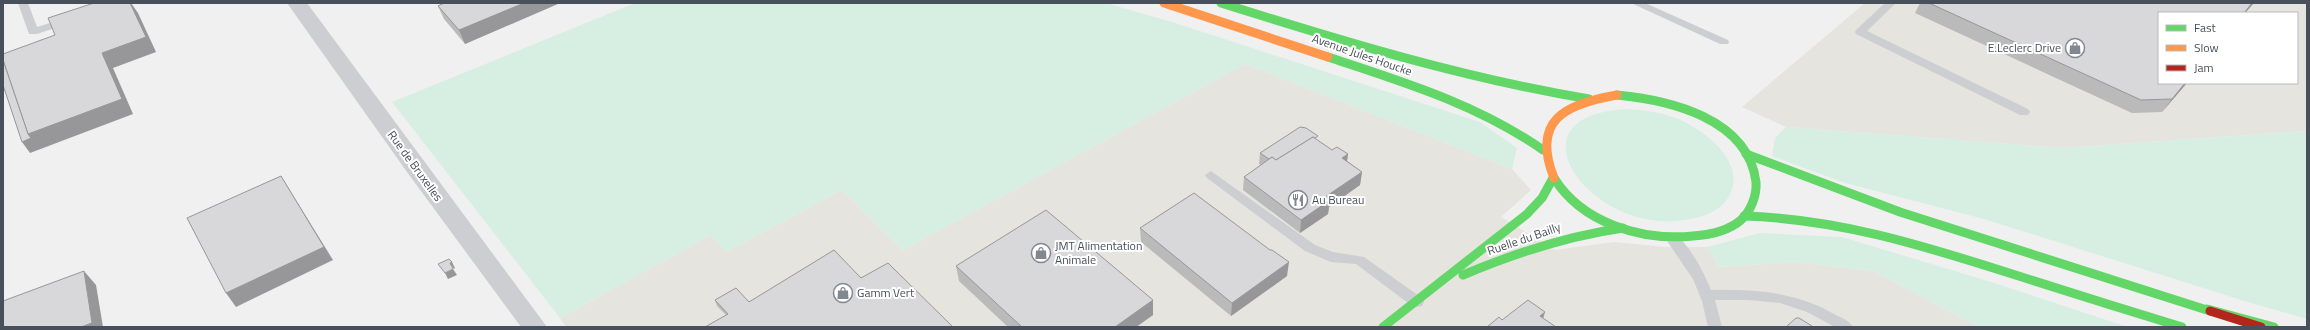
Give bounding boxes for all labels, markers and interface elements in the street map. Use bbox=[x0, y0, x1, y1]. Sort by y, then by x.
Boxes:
legend bbox=[2158, 12, 2298, 84]
text: Fast bbox=[2194, 18, 2217, 37]
street label: Avenue Jules Houcke bbox=[1310, 29, 1415, 81]
shop icon: E.Leclerc Drive bbox=[2064, 37, 2086, 59]
place label: E.Leclerc Drive bbox=[1988, 38, 2061, 57]
text: Slow bbox=[2194, 38, 2219, 57]
text: Jam bbox=[2194, 58, 2214, 77]
street label: Rue de Bruxelles bbox=[383, 126, 448, 206]
restaurant icon: Au Bureau bbox=[1287, 189, 1309, 211]
place label: Au Bureau bbox=[1312, 190, 1364, 209]
street label: Ruelle du Bailly bbox=[1484, 217, 1563, 260]
place label: JMT Alimentation Animale bbox=[1055, 236, 1142, 269]
shop icon: JMT Alimentation Animale bbox=[1030, 242, 1052, 264]
shop icon: Gamm Vert bbox=[832, 282, 854, 304]
place label: Gamm Vert bbox=[857, 283, 915, 302]

